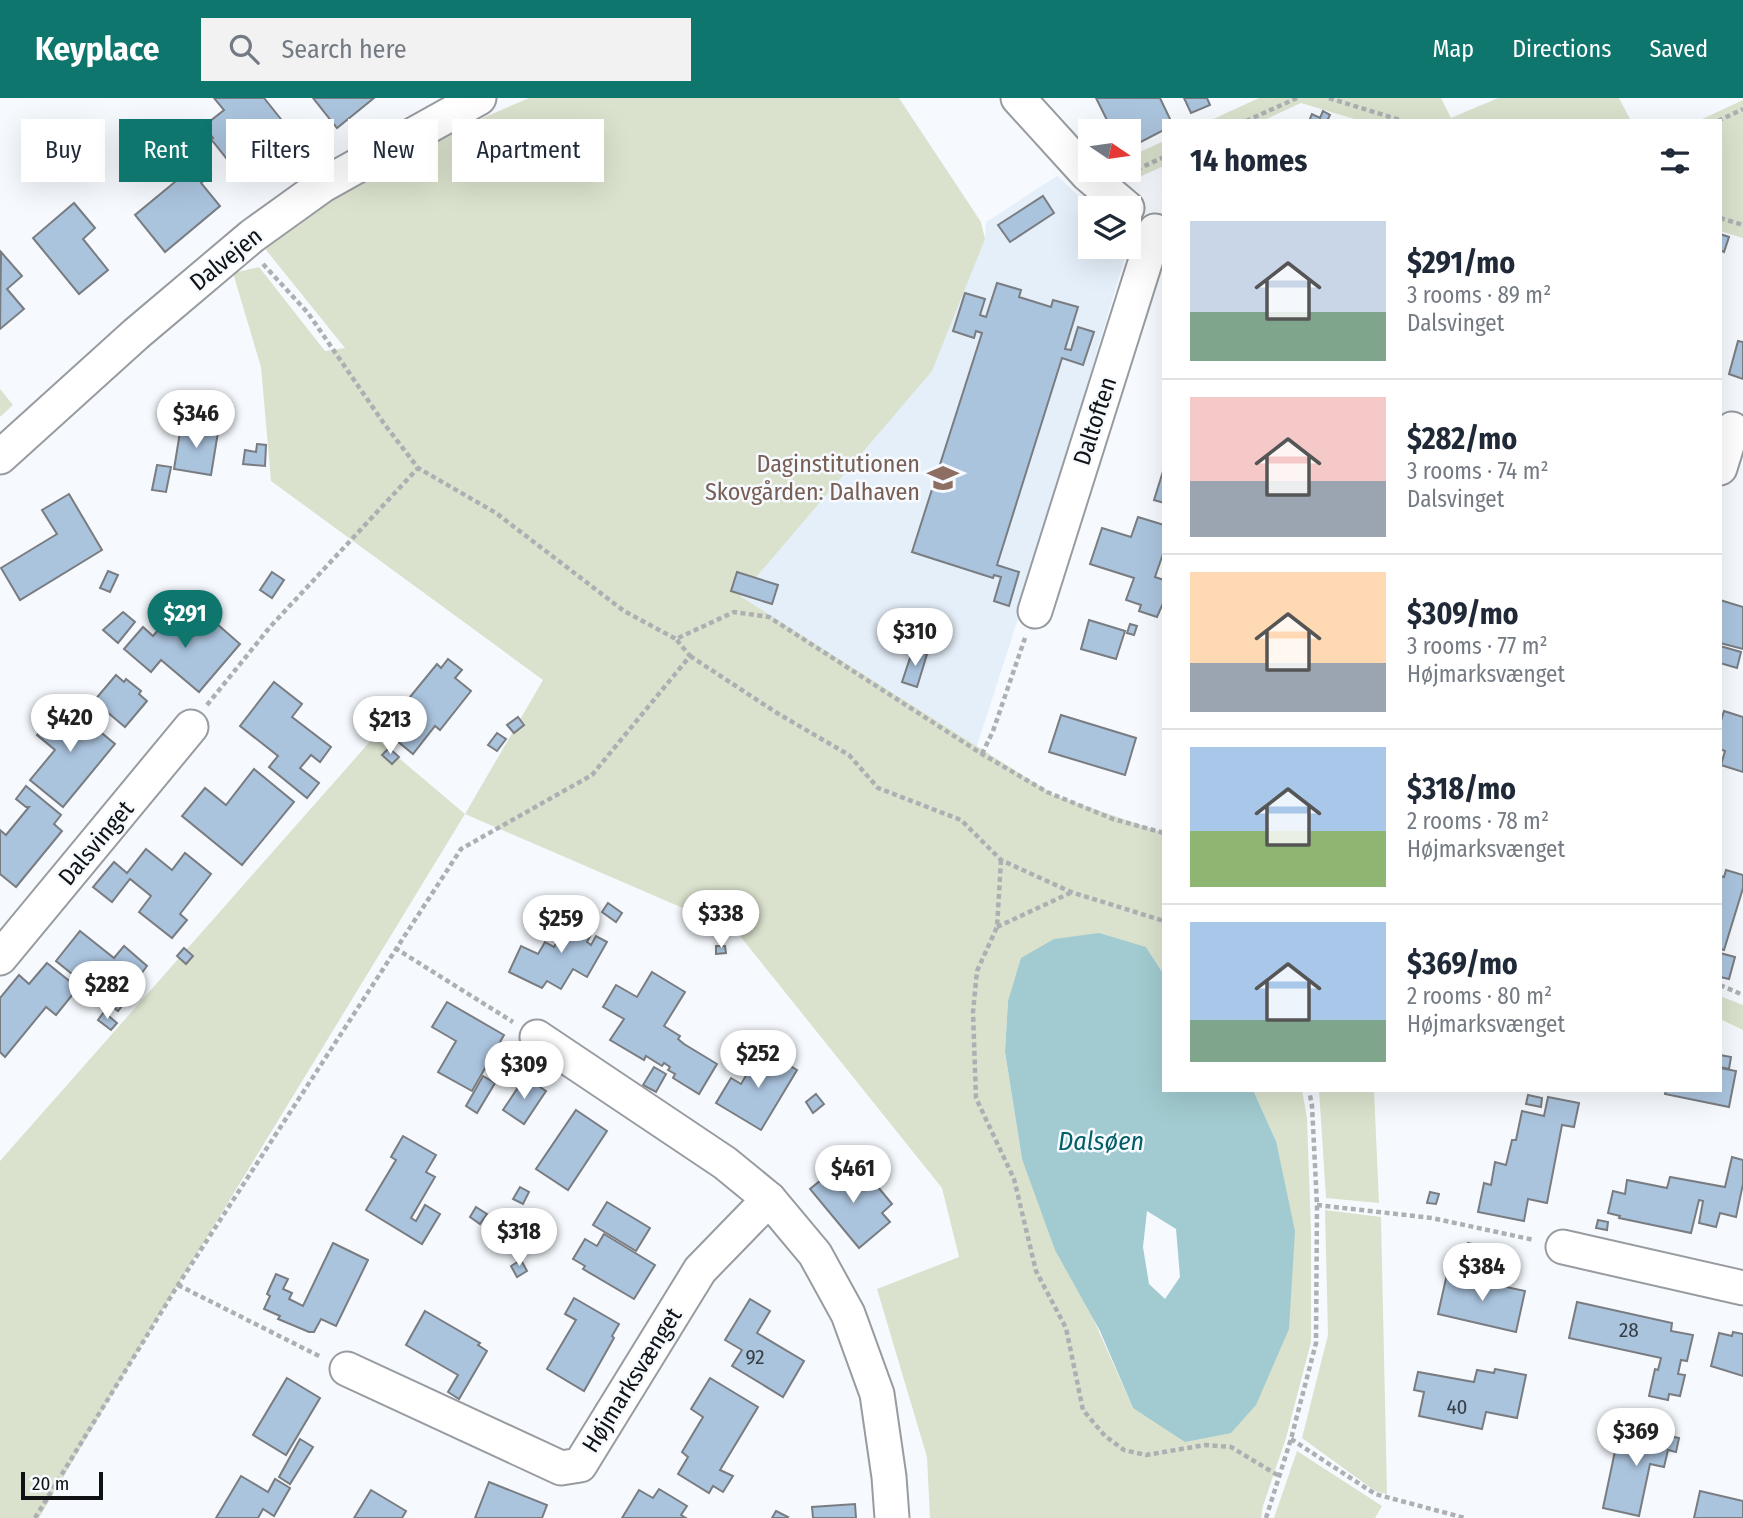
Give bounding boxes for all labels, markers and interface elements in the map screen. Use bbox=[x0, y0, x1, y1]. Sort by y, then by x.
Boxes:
search box bbox=[201, 18, 691, 81]
text: Keyplace bbox=[35, 29, 159, 69]
icon: search bbox=[225, 30, 263, 68]
text: Search here bbox=[281, 34, 407, 65]
text: Map bbox=[1433, 35, 1474, 63]
text: Directions bbox=[1512, 35, 1611, 63]
text: Saved bbox=[1649, 35, 1708, 63]
chip: Buy bbox=[21, 119, 105, 182]
chip: Rent bbox=[119, 119, 212, 182]
chip: Filters bbox=[226, 119, 334, 182]
chip: New bbox=[348, 119, 438, 182]
chip: Apartment bbox=[452, 119, 604, 182]
north arrow bbox=[1078, 119, 1141, 182]
map controls bbox=[1078, 119, 1141, 259]
icon: filters bbox=[1656, 142, 1694, 180]
text: 14 homes bbox=[1190, 143, 1307, 179]
button: layers bbox=[1078, 196, 1141, 259]
street label: Dalvejen bbox=[184, 222, 268, 296]
text: $291/mo bbox=[1407, 245, 1515, 281]
icon: home bbox=[1246, 249, 1330, 333]
text: 3 rooms · 89 m² bbox=[1407, 281, 1551, 309]
text: Dalsvinget bbox=[1407, 309, 1504, 337]
street label: Daltoften bbox=[1068, 373, 1122, 469]
pin: $346 bbox=[155, 390, 237, 450]
text: $346 bbox=[173, 399, 219, 427]
text: $282/mo bbox=[1407, 421, 1517, 457]
icon: home bbox=[1246, 425, 1330, 509]
place label: Daginstitutionen Skovgården: Dalhaven bbox=[705, 450, 920, 506]
text: 3 rooms · 74 m² bbox=[1407, 457, 1549, 485]
school or university icon: Daginstitutionen Skovgården: Dalhaven bbox=[926, 461, 960, 495]
text: Dalsvinget bbox=[1407, 485, 1504, 513]
pin: $291 bbox=[144, 590, 226, 650]
text: $309/mo bbox=[1407, 596, 1519, 632]
text: $291 bbox=[163, 599, 207, 627]
icon: home bbox=[1246, 600, 1330, 684]
pin: $310 bbox=[874, 608, 956, 668]
text: $310 bbox=[893, 617, 937, 645]
text: 3 rooms · 77 m² bbox=[1407, 632, 1548, 660]
text: Højmarksvænget bbox=[1407, 660, 1565, 688]
pin: $420 bbox=[29, 694, 111, 754]
pin: $213 bbox=[349, 696, 431, 756]
text: $420 bbox=[47, 703, 93, 731]
text: $213 bbox=[369, 705, 411, 733]
text: $318/mo bbox=[1407, 771, 1516, 807]
icon: home bbox=[1246, 775, 1330, 859]
street label: Dalsvinget bbox=[53, 795, 139, 891]
text: 2 rooms · 78 m² bbox=[1407, 807, 1549, 835]
text: Højmarksvænget bbox=[1407, 835, 1565, 863]
pin: $338 bbox=[680, 890, 762, 950]
pin: $259 bbox=[520, 896, 602, 955]
text: $338 bbox=[698, 899, 744, 927]
text: $259 bbox=[539, 904, 583, 932]
text: $369/mo bbox=[1407, 946, 1518, 982]
icon: home bbox=[1246, 950, 1330, 1034]
pin: $282 bbox=[66, 962, 148, 1021]
text: $282 bbox=[85, 970, 129, 998]
text: 2 rooms · 80 m² bbox=[1407, 982, 1552, 1010]
text: Højmarksvænget bbox=[1407, 1010, 1565, 1038]
pin: $252 bbox=[717, 1030, 799, 1090]
text: $252 bbox=[736, 1039, 780, 1067]
pin: $309 bbox=[483, 1042, 565, 1101]
text: $309 bbox=[501, 1050, 547, 1078]
water label: Dalsøen bbox=[1058, 1126, 1144, 1157]
pin: $461 bbox=[812, 1146, 894, 1205]
text: $461 bbox=[831, 1154, 875, 1182]
pin: $318 bbox=[478, 1208, 560, 1268]
text: $318 bbox=[497, 1217, 541, 1245]
pin: $384 bbox=[1441, 1244, 1523, 1303]
text: $384 bbox=[1459, 1252, 1505, 1280]
street label: Højmarksvænget bbox=[576, 1303, 688, 1457]
house number: 28 bbox=[1619, 1317, 1639, 1343]
house number: 92 bbox=[745, 1344, 765, 1370]
house number: 40 bbox=[1446, 1394, 1468, 1420]
pin: $369 bbox=[1595, 1408, 1677, 1468]
text: $369 bbox=[1613, 1417, 1659, 1445]
scale bar bbox=[21, 1469, 103, 1501]
text: 20 m bbox=[32, 1472, 69, 1495]

